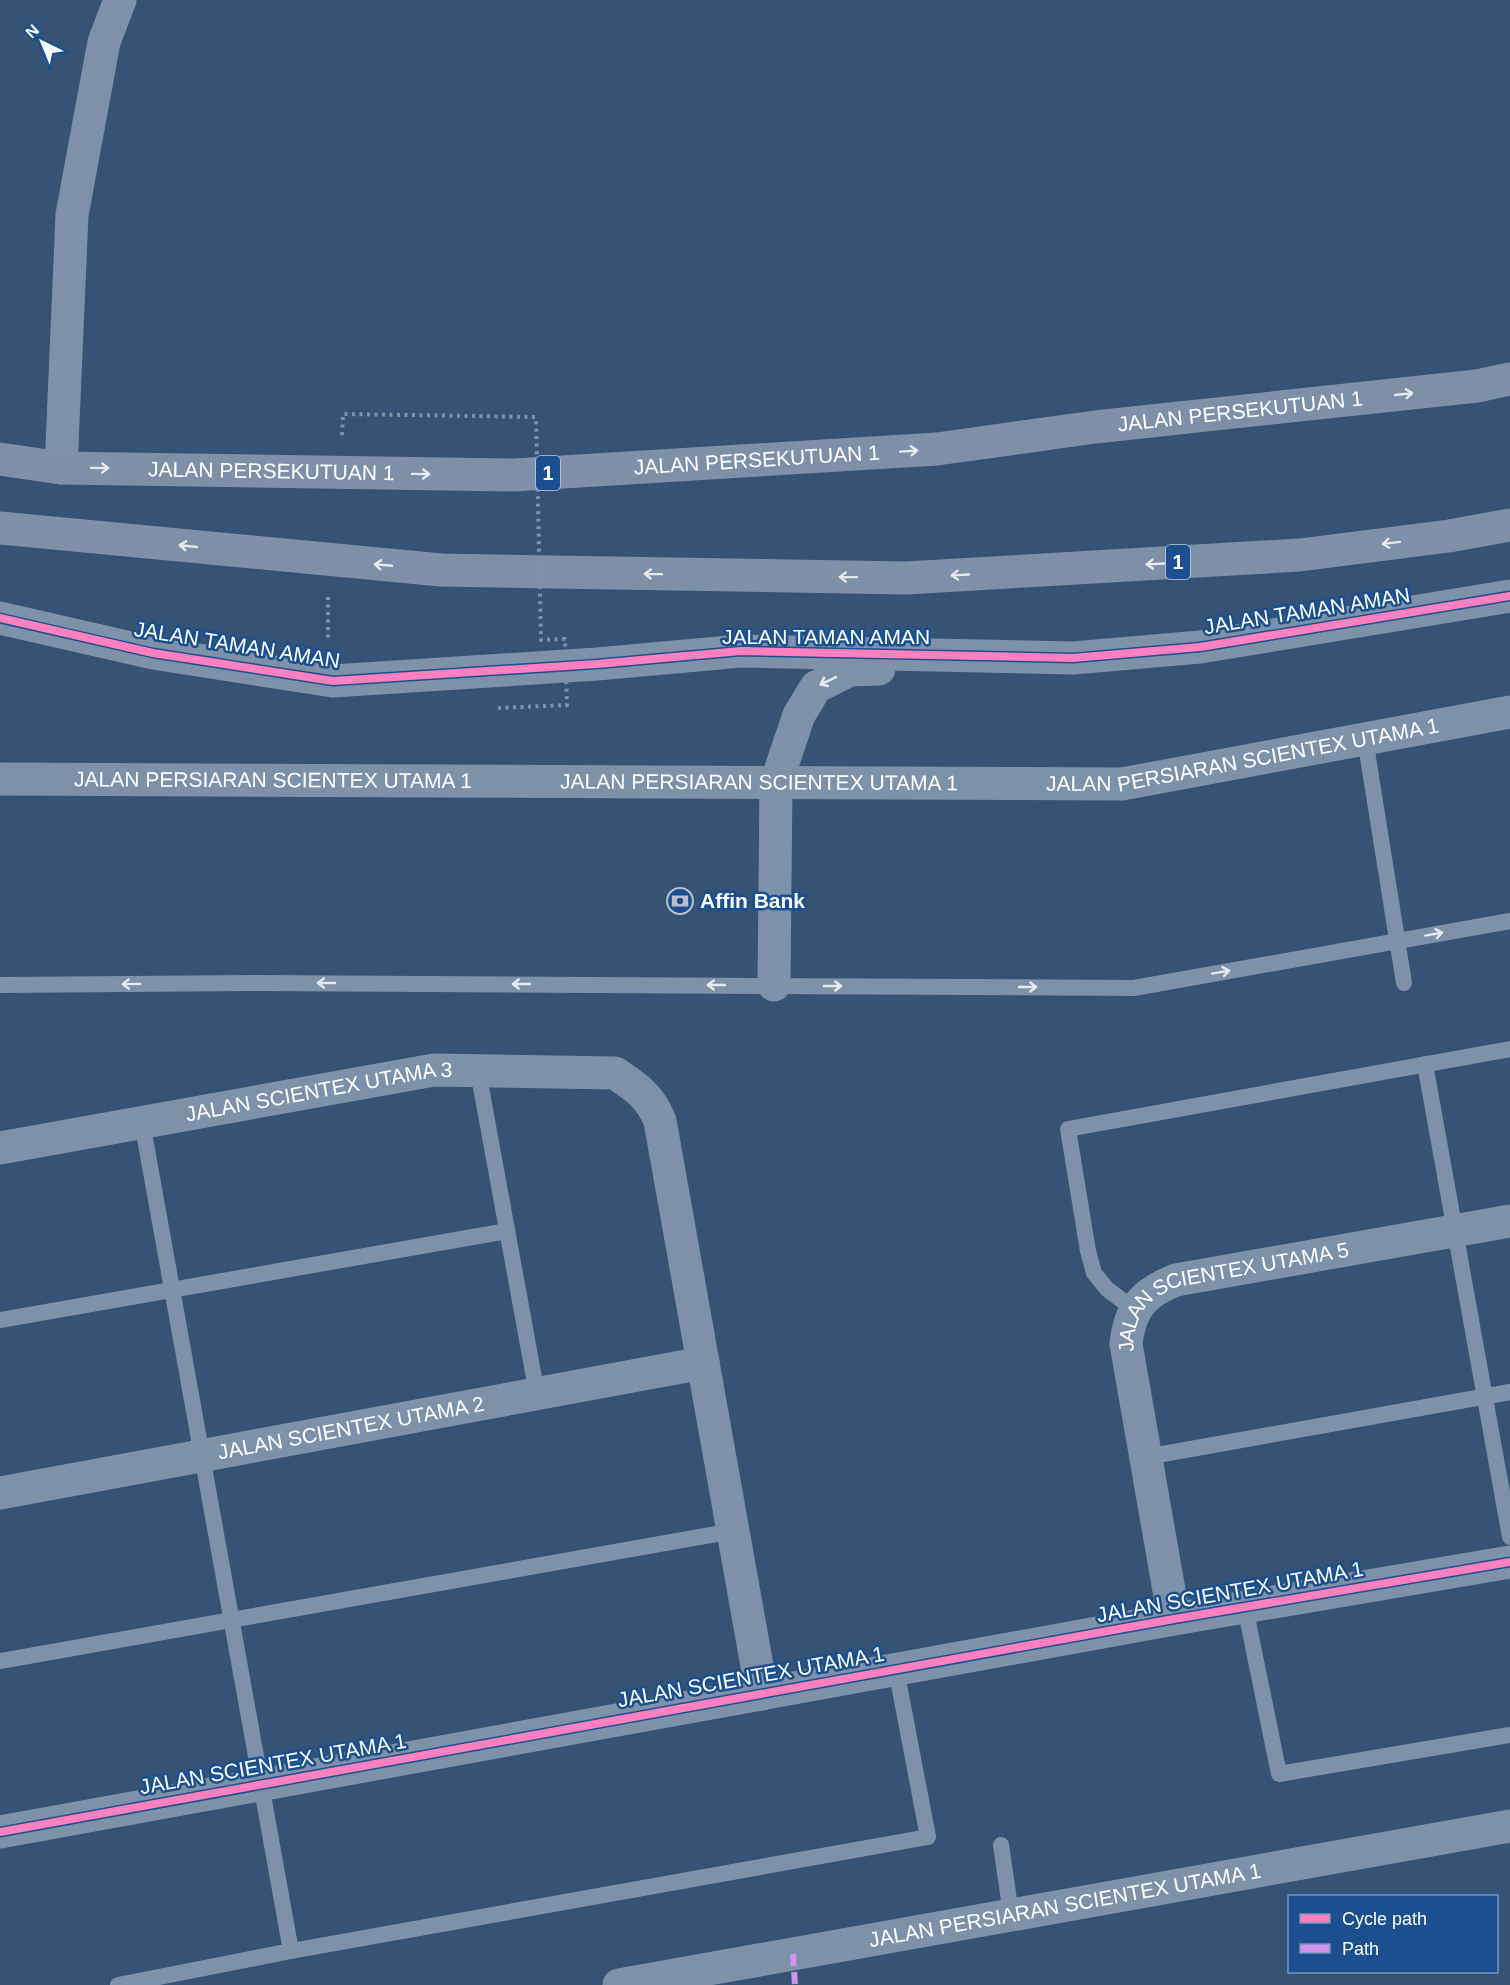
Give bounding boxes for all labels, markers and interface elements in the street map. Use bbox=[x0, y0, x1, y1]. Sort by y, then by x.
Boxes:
north arrow bbox=[12, 12, 72, 72]
text: N bbox=[22, 21, 42, 42]
street label: JALAN PERSEKUTUAN 1 bbox=[1116, 386, 1364, 436]
one-way arrow bbox=[1393, 388, 1413, 399]
street label: JALAN PERSEKUTUAN 1 bbox=[633, 441, 880, 479]
one-way arrow bbox=[899, 445, 918, 456]
road number: 1 bbox=[536, 456, 560, 490]
street label: JALAN PERSEKUTUAN 1 bbox=[148, 457, 395, 484]
one-way arrow bbox=[89, 463, 109, 474]
one-way arrow bbox=[410, 468, 430, 479]
one-way arrow bbox=[1381, 538, 1401, 549]
one-way arrow bbox=[179, 540, 199, 551]
road number: 1 bbox=[1166, 545, 1190, 579]
one-way arrow bbox=[1145, 558, 1165, 569]
one-way arrow bbox=[373, 559, 393, 570]
one-way arrow bbox=[643, 568, 663, 580]
one-way arrow bbox=[951, 570, 970, 581]
one-way arrow bbox=[838, 571, 858, 583]
street label: JALAN TAMAN AMAN bbox=[1202, 583, 1411, 638]
street label: JALAN TAMAN AMAN bbox=[133, 617, 342, 672]
street label: JALAN TAMAN AMAN bbox=[722, 625, 930, 648]
one-way arrow bbox=[820, 675, 838, 687]
street label: JALAN PERSIARAN SCIENTEX UTAMA 1 bbox=[1046, 713, 1440, 796]
street label: JALAN PERSIARAN SCIENTEX UTAMA 1 bbox=[74, 767, 472, 792]
street label: JALAN PERSIARAN SCIENTEX UTAMA 1 bbox=[560, 769, 958, 794]
bank icon: Affin Bank bbox=[665, 886, 695, 916]
place label: Affin Bank bbox=[700, 889, 805, 912]
one-way arrow bbox=[1424, 928, 1443, 939]
one-way arrow bbox=[1211, 966, 1231, 977]
one-way arrow bbox=[316, 977, 336, 989]
one-way arrow bbox=[121, 978, 141, 990]
one-way arrow bbox=[511, 978, 531, 990]
one-way arrow bbox=[706, 979, 726, 991]
one-way arrow bbox=[822, 980, 842, 992]
one-way arrow bbox=[1017, 981, 1037, 993]
street label: JALAN SCIENTEX UTAMA 3 bbox=[184, 1058, 453, 1125]
street label: JALAN SCIENTEX UTAMA 5 bbox=[1114, 1238, 1350, 1354]
street label: JALAN SCIENTEX UTAMA 2 bbox=[216, 1392, 486, 1463]
street label: JALAN SCIENTEX UTAMA 1 bbox=[1095, 1557, 1365, 1626]
street label: JALAN SCIENTEX UTAMA 1 bbox=[616, 1642, 886, 1711]
street label: JALAN SCIENTEX UTAMA 1 bbox=[138, 1729, 408, 1798]
street label: JALAN PERSIARAN SCIENTEX UTAMA 1 bbox=[867, 1859, 1263, 1951]
legend bbox=[1288, 1895, 1498, 1973]
text: Cycle path bbox=[1342, 1909, 1427, 1929]
text: Path bbox=[1342, 1939, 1379, 1959]

